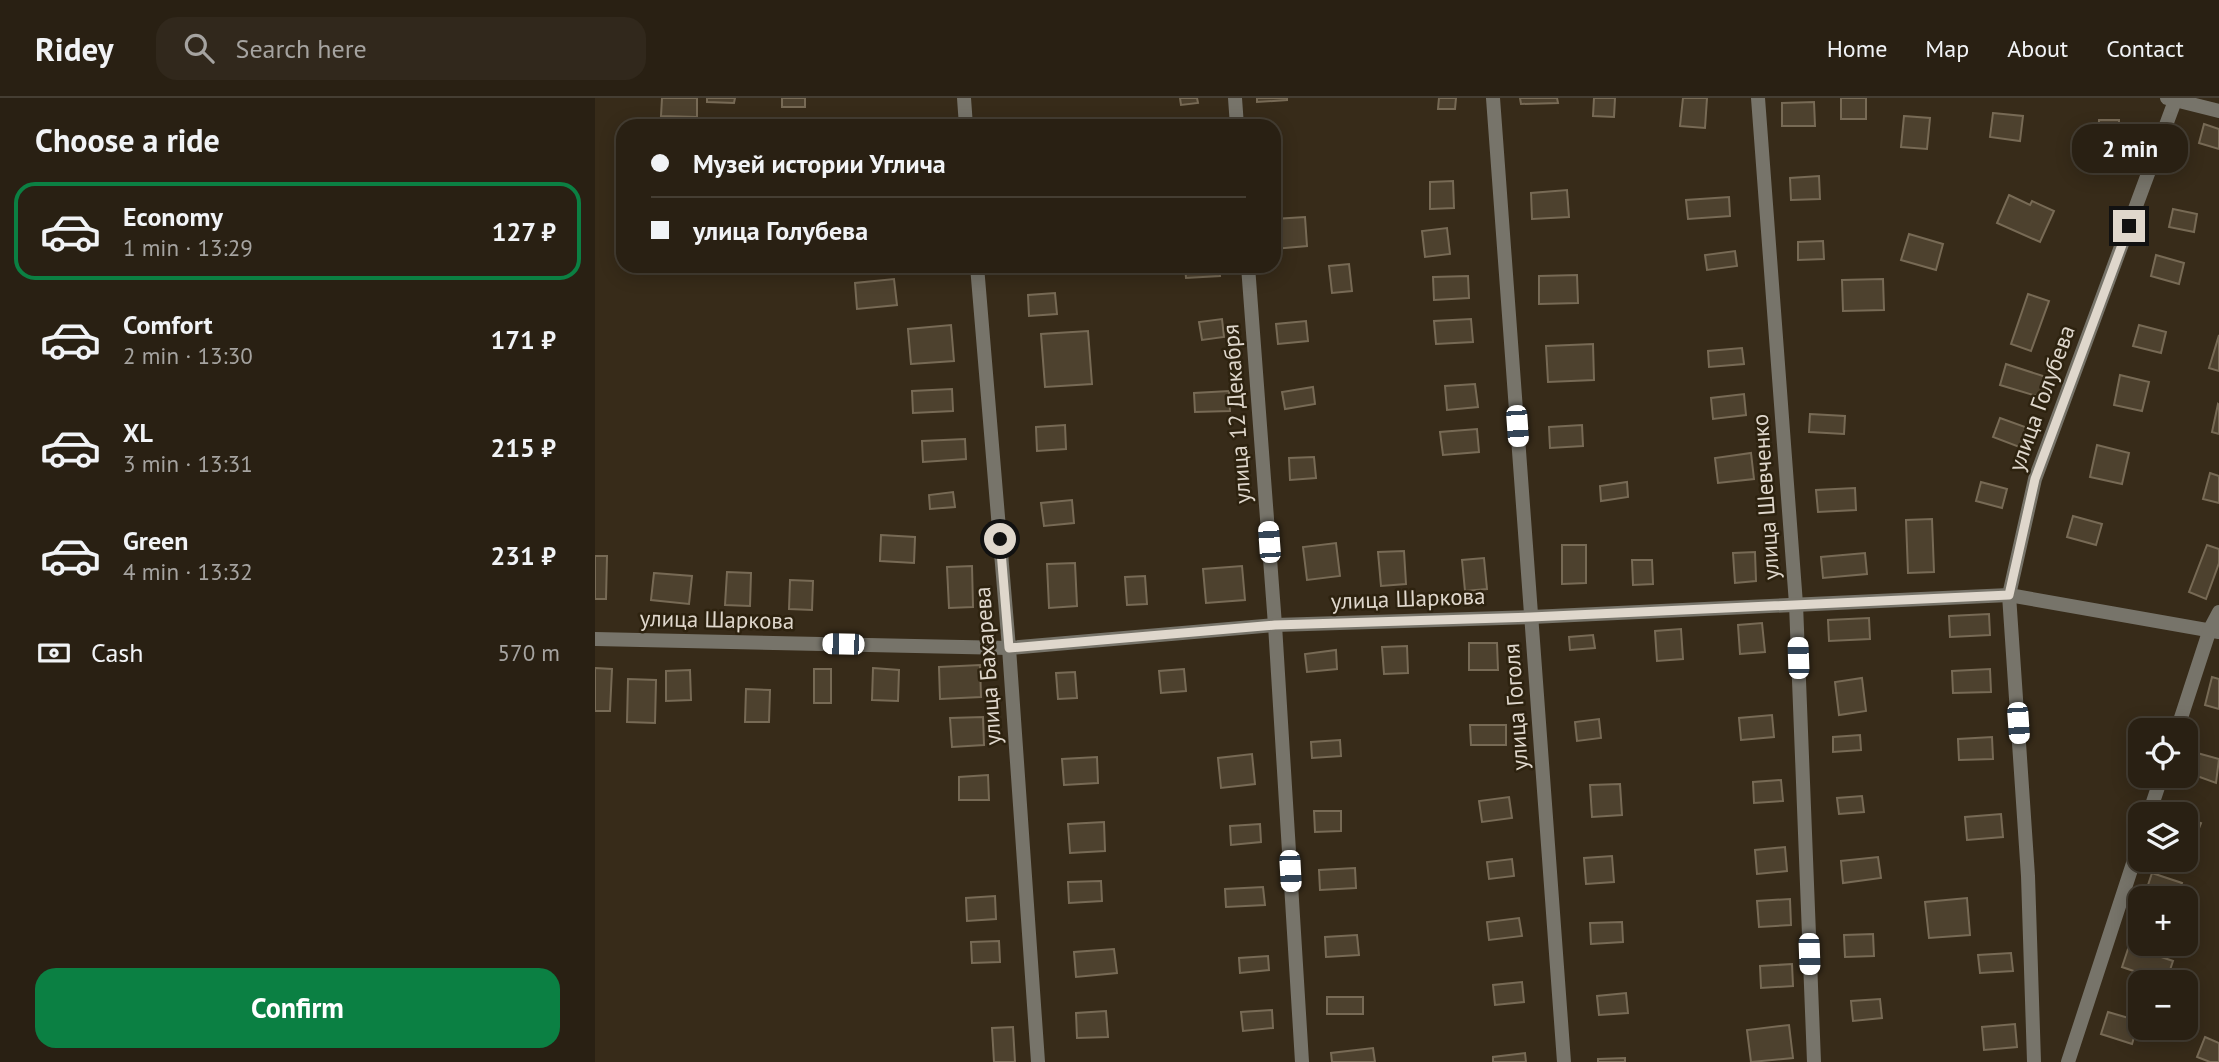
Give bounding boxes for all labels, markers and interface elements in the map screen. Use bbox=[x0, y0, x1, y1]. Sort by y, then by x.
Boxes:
search box bbox=[156, 17, 646, 80]
text: Ridey bbox=[35, 27, 114, 70]
icon: search bbox=[180, 29, 218, 67]
text: Search here bbox=[236, 32, 367, 65]
text: Home bbox=[1827, 33, 1887, 64]
text: Map bbox=[1925, 33, 1969, 64]
text: About bbox=[2007, 33, 2068, 64]
text: Contact bbox=[2106, 33, 2184, 64]
text: Choose a ride bbox=[35, 119, 220, 161]
callout: 2 min bbox=[2071, 124, 2187, 174]
text: 2 min bbox=[2102, 134, 2158, 163]
text: Музей истории Углича bbox=[693, 147, 946, 180]
icon: car bbox=[39, 200, 102, 263]
text: Economy bbox=[123, 200, 223, 233]
route end bbox=[2113, 210, 2145, 242]
text: улица Голубева bbox=[693, 214, 868, 247]
text: 127 ₽ bbox=[492, 215, 556, 248]
text: 1 min · 13:29 bbox=[123, 233, 253, 262]
icon: car bbox=[39, 308, 102, 371]
text: Comfort bbox=[123, 308, 213, 341]
street label: улица Голубева bbox=[2001, 321, 2081, 475]
text: 171 ₽ bbox=[490, 323, 556, 356]
street label: улица 12 Декабря bbox=[1215, 323, 1257, 505]
text: 2 min · 13:30 bbox=[123, 341, 253, 370]
car bbox=[1506, 404, 1529, 448]
street label: улица Шевченко bbox=[1745, 413, 1785, 581]
icon: car bbox=[39, 416, 102, 479]
text: XL bbox=[123, 416, 153, 449]
text: 215 ₽ bbox=[490, 431, 556, 464]
text: 3 min · 13:31 bbox=[123, 449, 253, 478]
car bbox=[1258, 520, 1281, 564]
route start bbox=[984, 523, 1016, 555]
icon: car bbox=[39, 524, 102, 587]
text: Green bbox=[123, 524, 188, 557]
text: 231 ₽ bbox=[490, 539, 556, 572]
text: 4 min · 13:32 bbox=[123, 557, 253, 586]
street label: улица Шаркова bbox=[1330, 581, 1486, 615]
street label: улица Бахарева bbox=[967, 586, 1007, 746]
street label: улица Шаркова bbox=[639, 603, 795, 635]
car bbox=[822, 633, 865, 655]
icon: cash bbox=[35, 634, 73, 672]
text: Cash bbox=[91, 636, 143, 669]
car bbox=[1787, 637, 1810, 679]
text: 570 m bbox=[498, 638, 560, 667]
street label: улица Гоголя bbox=[1496, 642, 1534, 772]
car bbox=[2007, 701, 2030, 745]
map controls bbox=[2128, 718, 2198, 1040]
button: locate bbox=[2128, 718, 2198, 788]
button: layers bbox=[2128, 802, 2198, 872]
car bbox=[1279, 849, 1302, 893]
button: + bbox=[2128, 886, 2198, 956]
car bbox=[1798, 933, 1821, 975]
button: Confirm bbox=[35, 968, 560, 1048]
button: − bbox=[2128, 970, 2198, 1040]

